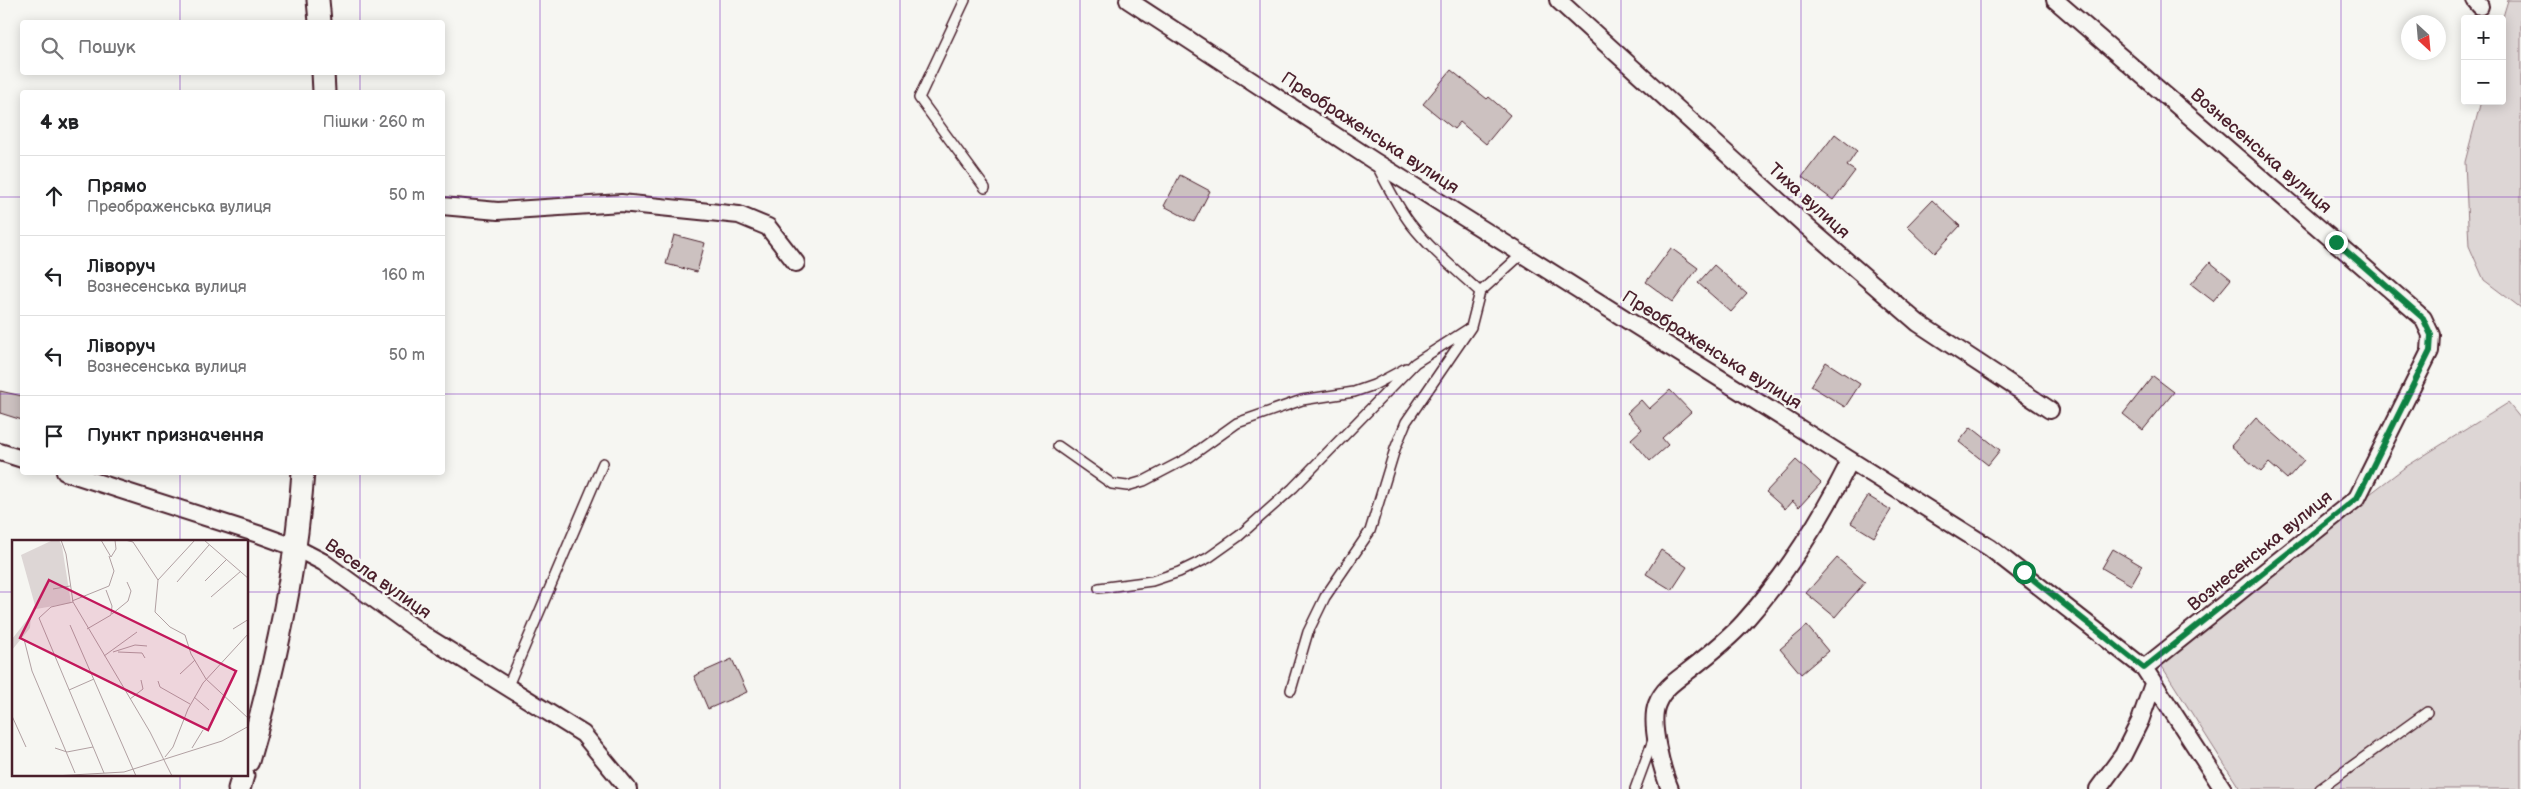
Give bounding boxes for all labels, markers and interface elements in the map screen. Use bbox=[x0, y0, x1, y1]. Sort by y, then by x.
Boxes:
north arrow bbox=[2401, 15, 2446, 60]
map controls bbox=[2461, 15, 2506, 105]
button: + bbox=[2461, 15, 2506, 60]
search box bbox=[20, 20, 445, 75]
icon: search bbox=[38, 34, 66, 62]
text: Пошук bbox=[78, 36, 136, 59]
button: − bbox=[2461, 60, 2506, 105]
street label: Преображенська вулиця bbox=[1277, 68, 1463, 198]
street label: Вознесенська вулиця bbox=[2186, 84, 2336, 218]
text: 4 хв bbox=[40, 110, 79, 135]
text: Пішки · 260 m bbox=[323, 113, 425, 132]
street label: Тиха вулиця bbox=[1764, 159, 1854, 243]
text: Прямо bbox=[87, 175, 147, 198]
icon: ahead bbox=[40, 182, 68, 210]
text: 50 m bbox=[389, 186, 425, 205]
text: Преображенська вулиця bbox=[87, 198, 271, 217]
route end bbox=[2325, 231, 2348, 254]
text: Ліворуч bbox=[87, 255, 156, 278]
icon: left bbox=[40, 262, 68, 290]
text: 160 m bbox=[382, 266, 425, 285]
text: Вознесенська вулиця bbox=[87, 278, 247, 297]
street label: Преображенська вулиця bbox=[1618, 286, 1806, 414]
text: Ліворуч bbox=[87, 335, 156, 358]
icon: left bbox=[40, 342, 68, 370]
text: 50 m bbox=[389, 346, 425, 365]
text: Вознесенська вулиця bbox=[87, 358, 247, 377]
icon: arrive bbox=[40, 422, 68, 450]
text: Пункт призначення bbox=[87, 424, 264, 447]
street label: Вознесенська вулиця bbox=[2184, 486, 2336, 616]
street label: Весела вулиця bbox=[321, 535, 435, 623]
inset map bbox=[12, 540, 249, 776]
route start bbox=[2013, 561, 2036, 584]

